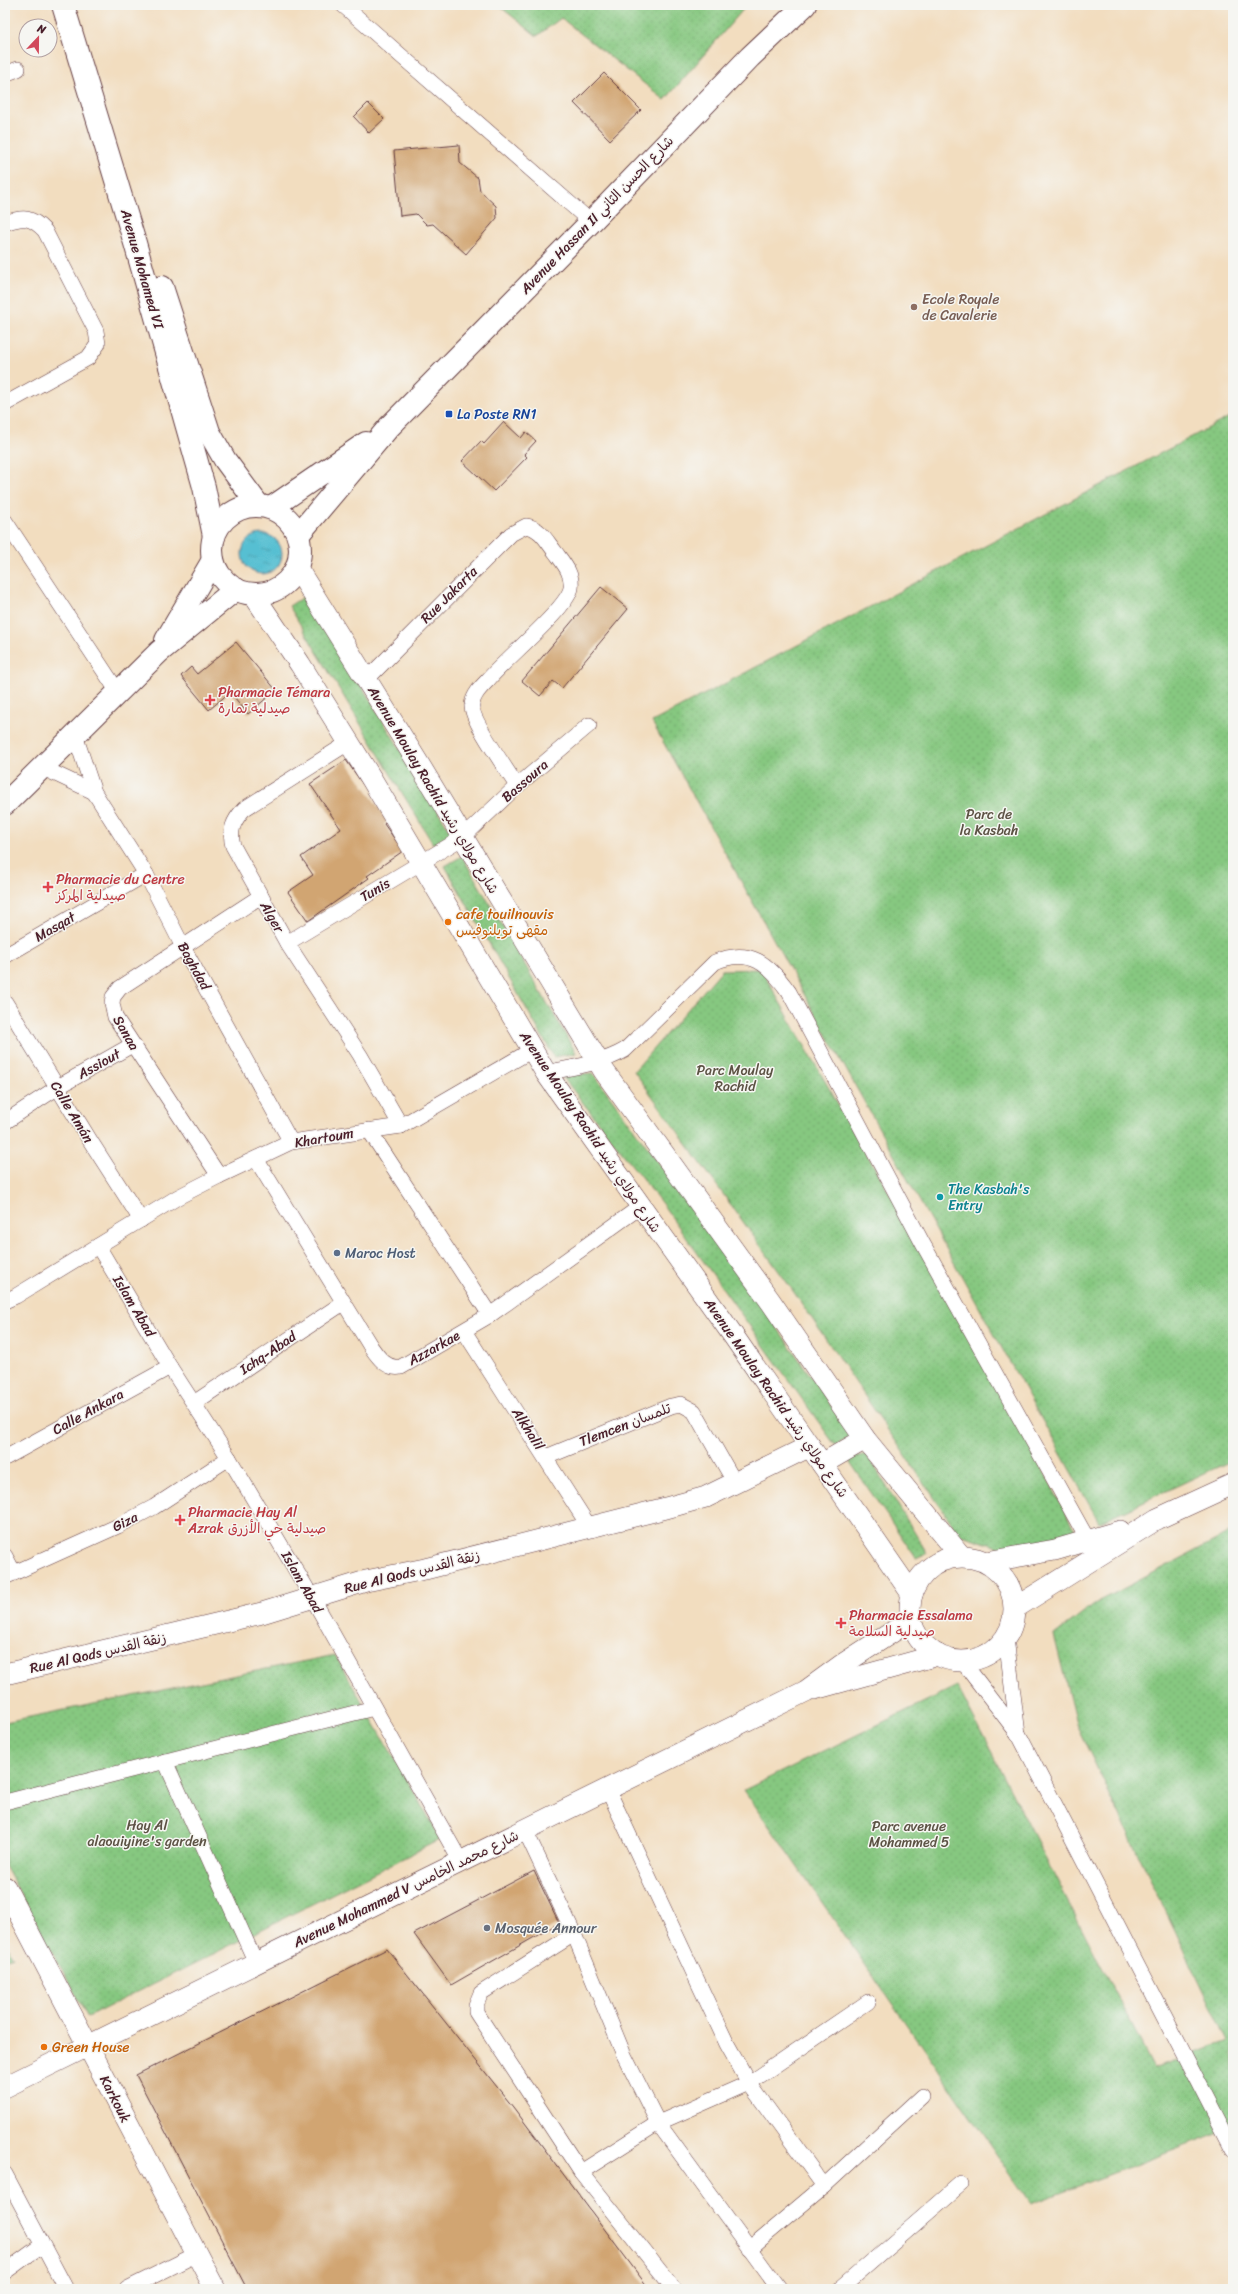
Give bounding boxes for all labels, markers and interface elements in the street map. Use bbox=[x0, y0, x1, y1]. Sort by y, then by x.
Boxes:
north arrow bbox=[18, 18, 58, 58]
text: N bbox=[34, 19, 49, 40]
street label: Avenue Hassan II شارع الحسن الثاني bbox=[513, 130, 680, 301]
street label: Avenue Mohamed VI bbox=[113, 205, 171, 333]
place label: Ecole Royale de Cavalerie bbox=[922, 287, 1000, 328]
marker: Ecole Royale de Cavalerie bbox=[909, 302, 919, 312]
place label: La Poste RN1 bbox=[457, 402, 536, 427]
marker: La Poste RN1 bbox=[444, 409, 454, 419]
street label: Rue Jakarta bbox=[414, 560, 484, 630]
place label: Pharmacie Témara صيدلية تمارة bbox=[218, 680, 330, 721]
street label: Avenue Moulay Rachid شارع مولاي رشيد bbox=[360, 680, 505, 899]
marker: Pharmacie Témara صيدلية تمارة bbox=[205, 695, 215, 705]
street label: Bassoura bbox=[496, 753, 554, 809]
park label: Parc de la Kasbah bbox=[960, 802, 1018, 843]
place label: Pharmacie du Centre صيدلية المركز bbox=[55, 867, 185, 908]
street label: Tunis bbox=[355, 871, 396, 909]
marker: Pharmacie du Centre صيدلية المركز bbox=[43, 882, 53, 892]
street label: Alger bbox=[252, 896, 292, 939]
place label: cafe touilnouvis مقهى تويلنوفيس bbox=[456, 902, 554, 943]
street label: Masqat bbox=[30, 904, 82, 949]
marker: cafe touilnouvis مقهى تويلنوفيس bbox=[443, 917, 453, 927]
street label: Baghdad bbox=[170, 937, 218, 996]
street label: Sanaa bbox=[106, 1011, 146, 1055]
street label: Avenue Moulay Rachid شارع مولاي رشيد bbox=[512, 1025, 667, 1238]
street label: Assiout bbox=[72, 1041, 126, 1087]
park label: Parc Moulay Rachid bbox=[697, 1058, 774, 1099]
street label: Calle Amán bbox=[43, 1076, 101, 1148]
street label: Khartoum bbox=[292, 1120, 356, 1155]
place label: The Kasbah's Entry bbox=[948, 1177, 1030, 1218]
marker: The Kasbah's Entry bbox=[935, 1192, 945, 1202]
place label: Maroc Host bbox=[345, 1241, 416, 1266]
marker: Maroc Host bbox=[332, 1248, 342, 1258]
street label: Islam Abad bbox=[105, 1269, 163, 1343]
street label: Avenue Moulay Rachid شارع مولاي رشيد bbox=[697, 1292, 855, 1503]
street label: Azzarkae bbox=[402, 1323, 465, 1373]
street label: Ichq-Abad bbox=[233, 1324, 303, 1382]
street label: Calle Ankara bbox=[48, 1382, 128, 1442]
street label: Tlemcen تلمسان bbox=[575, 1396, 675, 1454]
street label: Alkhalil bbox=[504, 1402, 552, 1456]
place label: Pharmacie Hay Al Azrak صيدلية حي الأزرق bbox=[187, 1500, 326, 1541]
street label: Giza bbox=[108, 1505, 143, 1539]
marker: Pharmacie Hay Al Azrak صيدلية حي الأزرق bbox=[175, 1515, 185, 1525]
street label: Rue Al Qods زنقة القدس bbox=[341, 1543, 483, 1601]
street label: Islam Abad bbox=[274, 1545, 331, 1619]
place label: Pharmacie Essalama صيدلية السلامة bbox=[849, 1603, 973, 1644]
marker: Pharmacie Essalama صيدلية السلامة bbox=[836, 1618, 846, 1628]
street label: Rue Al Qods زنقة القدس bbox=[27, 1625, 169, 1681]
park label: Hay Al alaouiyine's garden bbox=[87, 1813, 207, 1854]
park label: Parc avenue Mohammed 5 bbox=[869, 1814, 950, 1855]
street label: Avenue Mohammed V شارع محمد الخامس bbox=[288, 1823, 523, 1955]
place label: Mosquée Annour bbox=[495, 1916, 598, 1941]
marker: Mosquée Annour bbox=[482, 1923, 492, 1933]
place label: Green House bbox=[52, 2035, 129, 2060]
marker: Green House bbox=[39, 2042, 49, 2052]
street label: Karkouk bbox=[92, 2071, 138, 2127]

